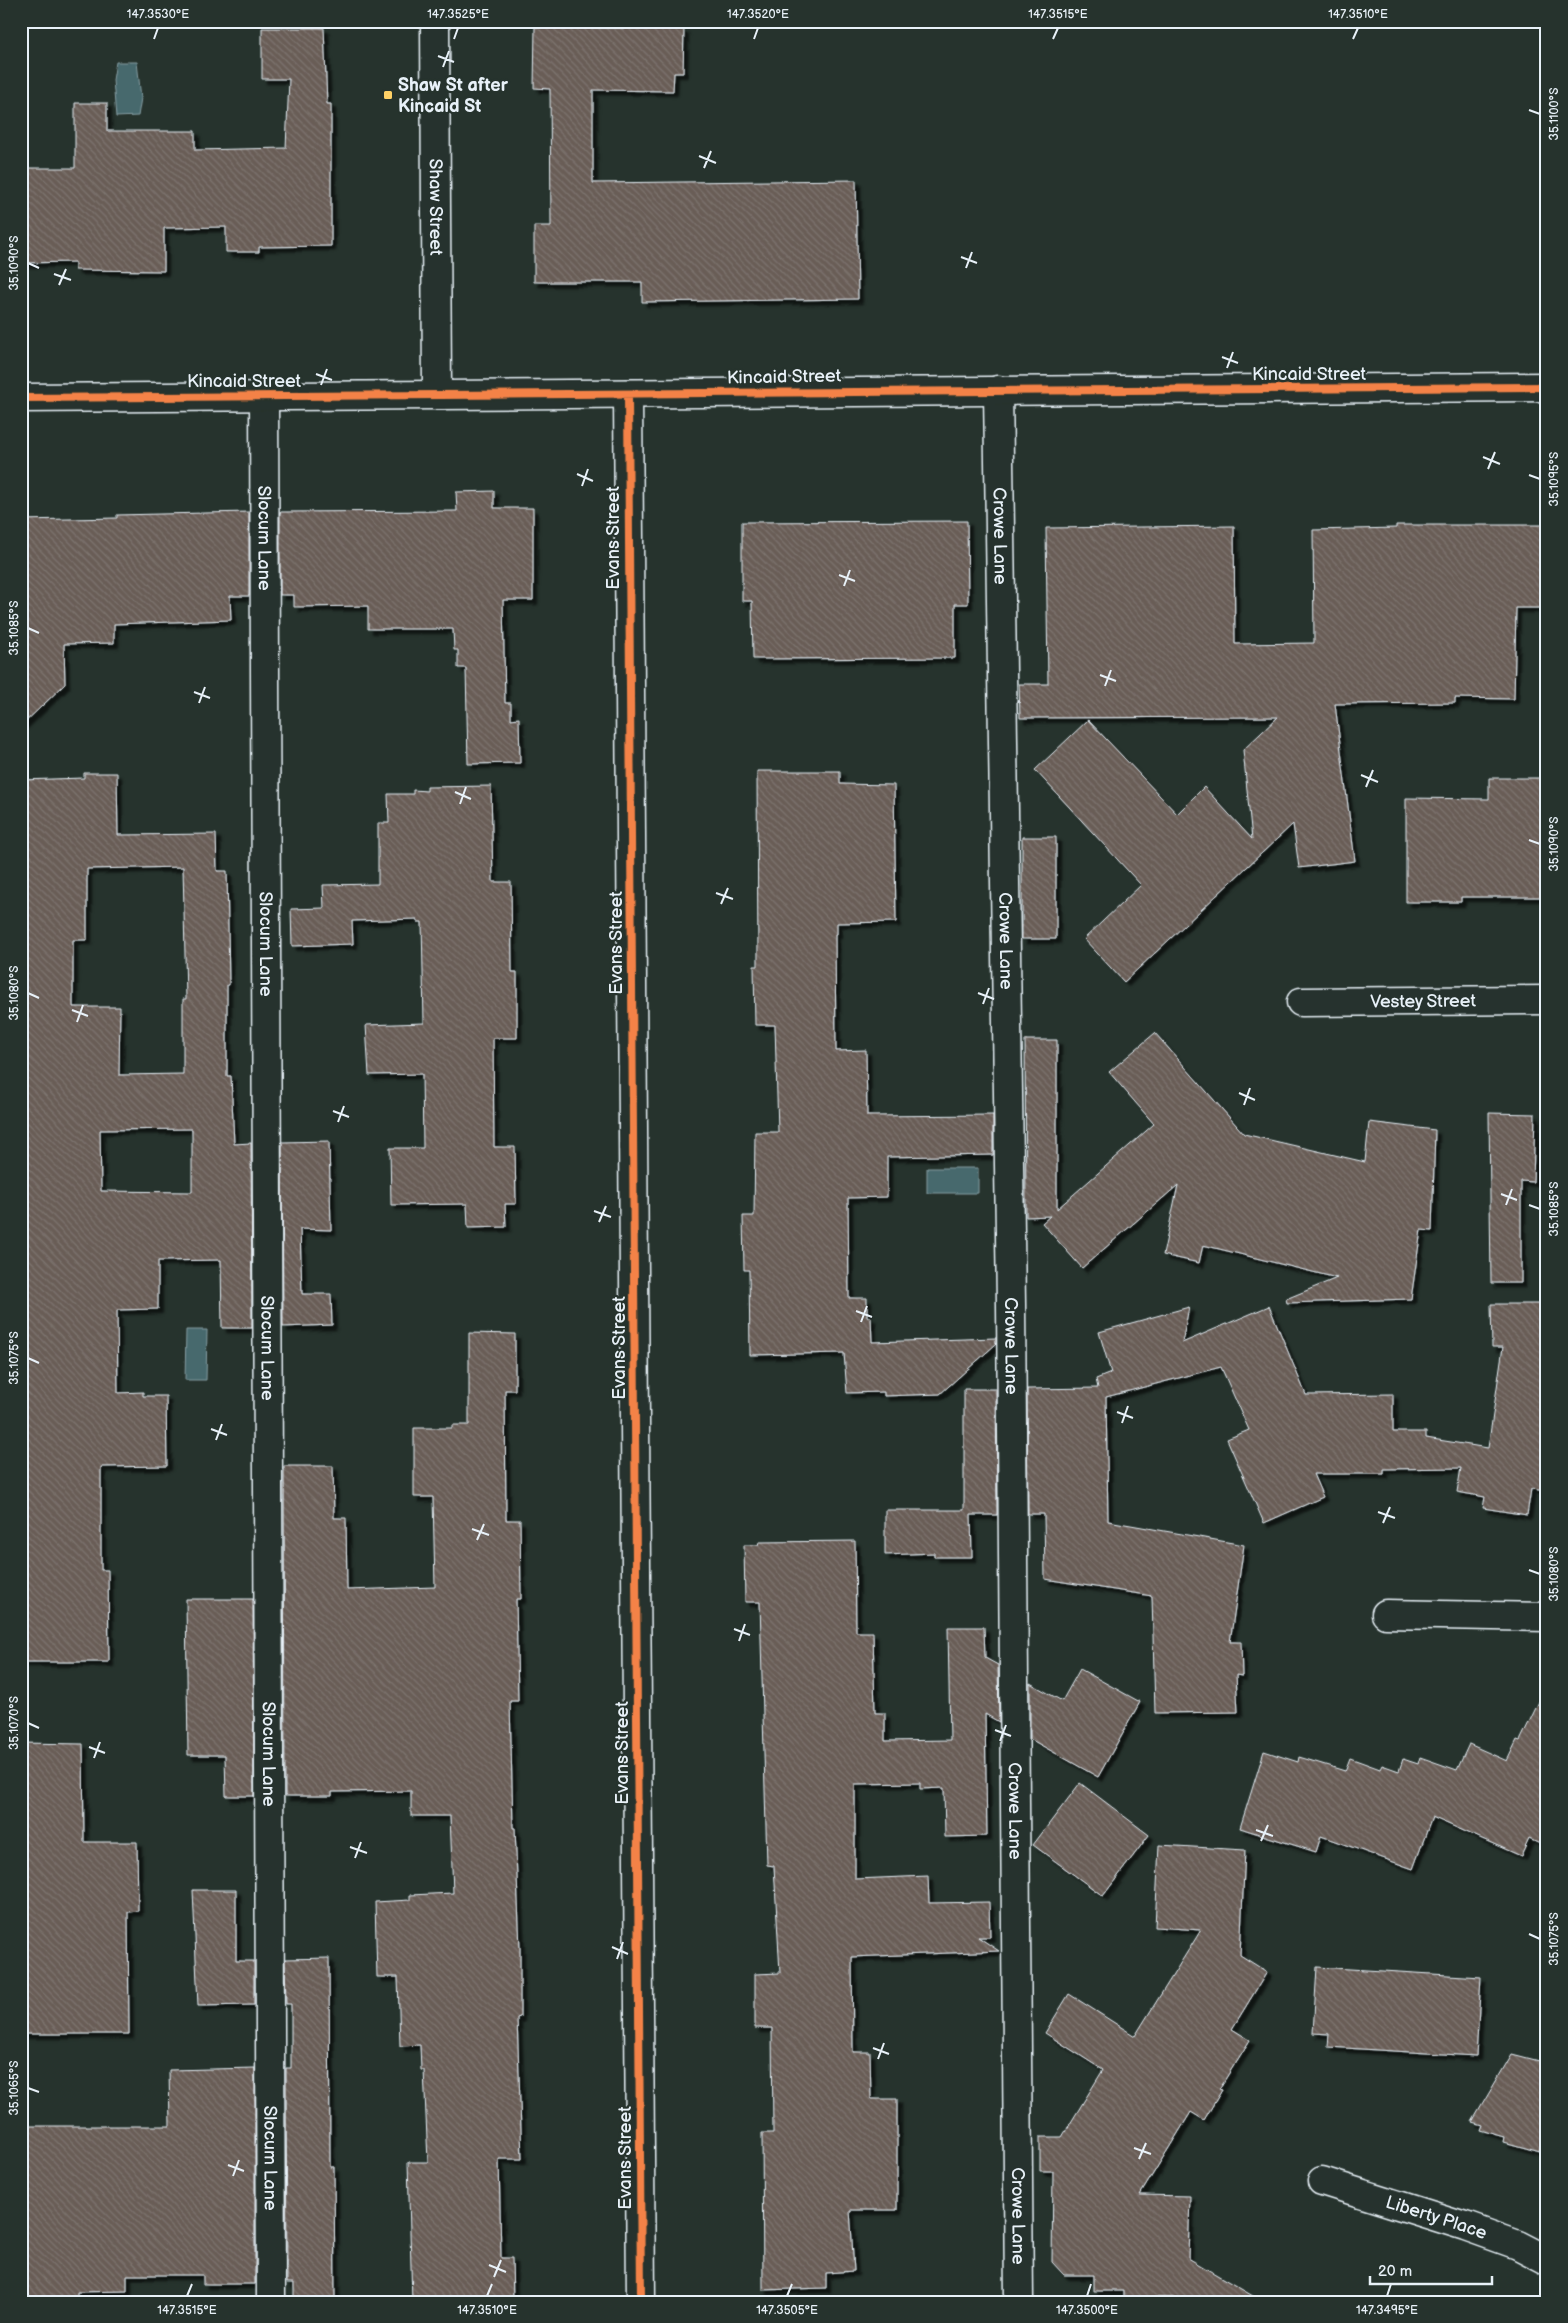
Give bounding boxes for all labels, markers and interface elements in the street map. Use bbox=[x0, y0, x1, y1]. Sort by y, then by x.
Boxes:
text: 147.3530°E bbox=[127, 7, 189, 22]
text: 147.3525°E bbox=[427, 7, 489, 22]
text: 147.3520°E bbox=[727, 7, 789, 22]
text: 147.3515°E bbox=[1028, 7, 1088, 22]
text: 147.3510°E bbox=[1328, 7, 1388, 22]
place label: Shaw St after Kincaid St bbox=[398, 75, 509, 117]
text: 35.1100°S bbox=[1547, 88, 1562, 140]
marker: Shaw St after Kincaid St bbox=[382, 89, 394, 101]
street label: Shaw Street bbox=[425, 158, 447, 256]
text: 35.1090°S bbox=[7, 235, 22, 291]
street label: Kincaid Street bbox=[1252, 364, 1367, 385]
street label: Kincaid Street bbox=[727, 365, 842, 388]
street label: Kincaid Street bbox=[187, 371, 302, 392]
text: 35.1095°S bbox=[1547, 452, 1562, 506]
street label: Slocum Lane bbox=[254, 485, 275, 591]
street label: Evans Street bbox=[603, 486, 624, 590]
street label: Crowe Lane bbox=[989, 487, 1011, 585]
text: 35.1085°S bbox=[7, 601, 22, 655]
text: 35.1090°S bbox=[1547, 816, 1562, 872]
street label: Slocum Lane bbox=[255, 891, 277, 997]
street label: Evans Street bbox=[606, 891, 627, 995]
street label: Crowe Lane bbox=[995, 892, 1017, 990]
text: 35.1080°S bbox=[7, 965, 22, 1021]
street label: Vestey Street bbox=[1370, 990, 1476, 1012]
text: 35.1085°S bbox=[1547, 1182, 1562, 1236]
street label: Slocum Lane bbox=[257, 1295, 278, 1401]
street label: Evans Street bbox=[609, 1296, 630, 1400]
street label: Crowe Lane bbox=[1000, 1297, 1022, 1395]
text: 35.1075°S bbox=[7, 1331, 22, 1385]
text: 35.1080°S bbox=[1547, 1546, 1562, 1602]
text: 35.1070°S bbox=[7, 1696, 22, 1750]
street label: Slocum Lane bbox=[258, 1701, 280, 1807]
street label: Evans Street bbox=[612, 1701, 633, 1805]
street label: Crowe Lane bbox=[1004, 1762, 1026, 1860]
text: 35.1075°S bbox=[1547, 1912, 1562, 1966]
text: 35.1065°S bbox=[7, 2060, 22, 2116]
street label: Slocum Lane bbox=[260, 2105, 281, 2211]
street label: Evans Street bbox=[615, 2106, 636, 2210]
street label: Crowe Lane bbox=[1007, 2167, 1029, 2265]
street label: Liberty Place bbox=[1383, 2191, 1490, 2244]
scale bar bbox=[1370, 2253, 1493, 2285]
text: 20 m bbox=[1378, 2262, 1412, 2281]
text: 147.3515°E bbox=[157, 2303, 217, 2318]
text: 147.3510°E bbox=[457, 2303, 517, 2318]
text: 147.3505°E bbox=[756, 2303, 818, 2318]
text: 147.3500°E bbox=[1056, 2303, 1118, 2318]
text: 147.3495°E bbox=[1356, 2303, 1418, 2318]

